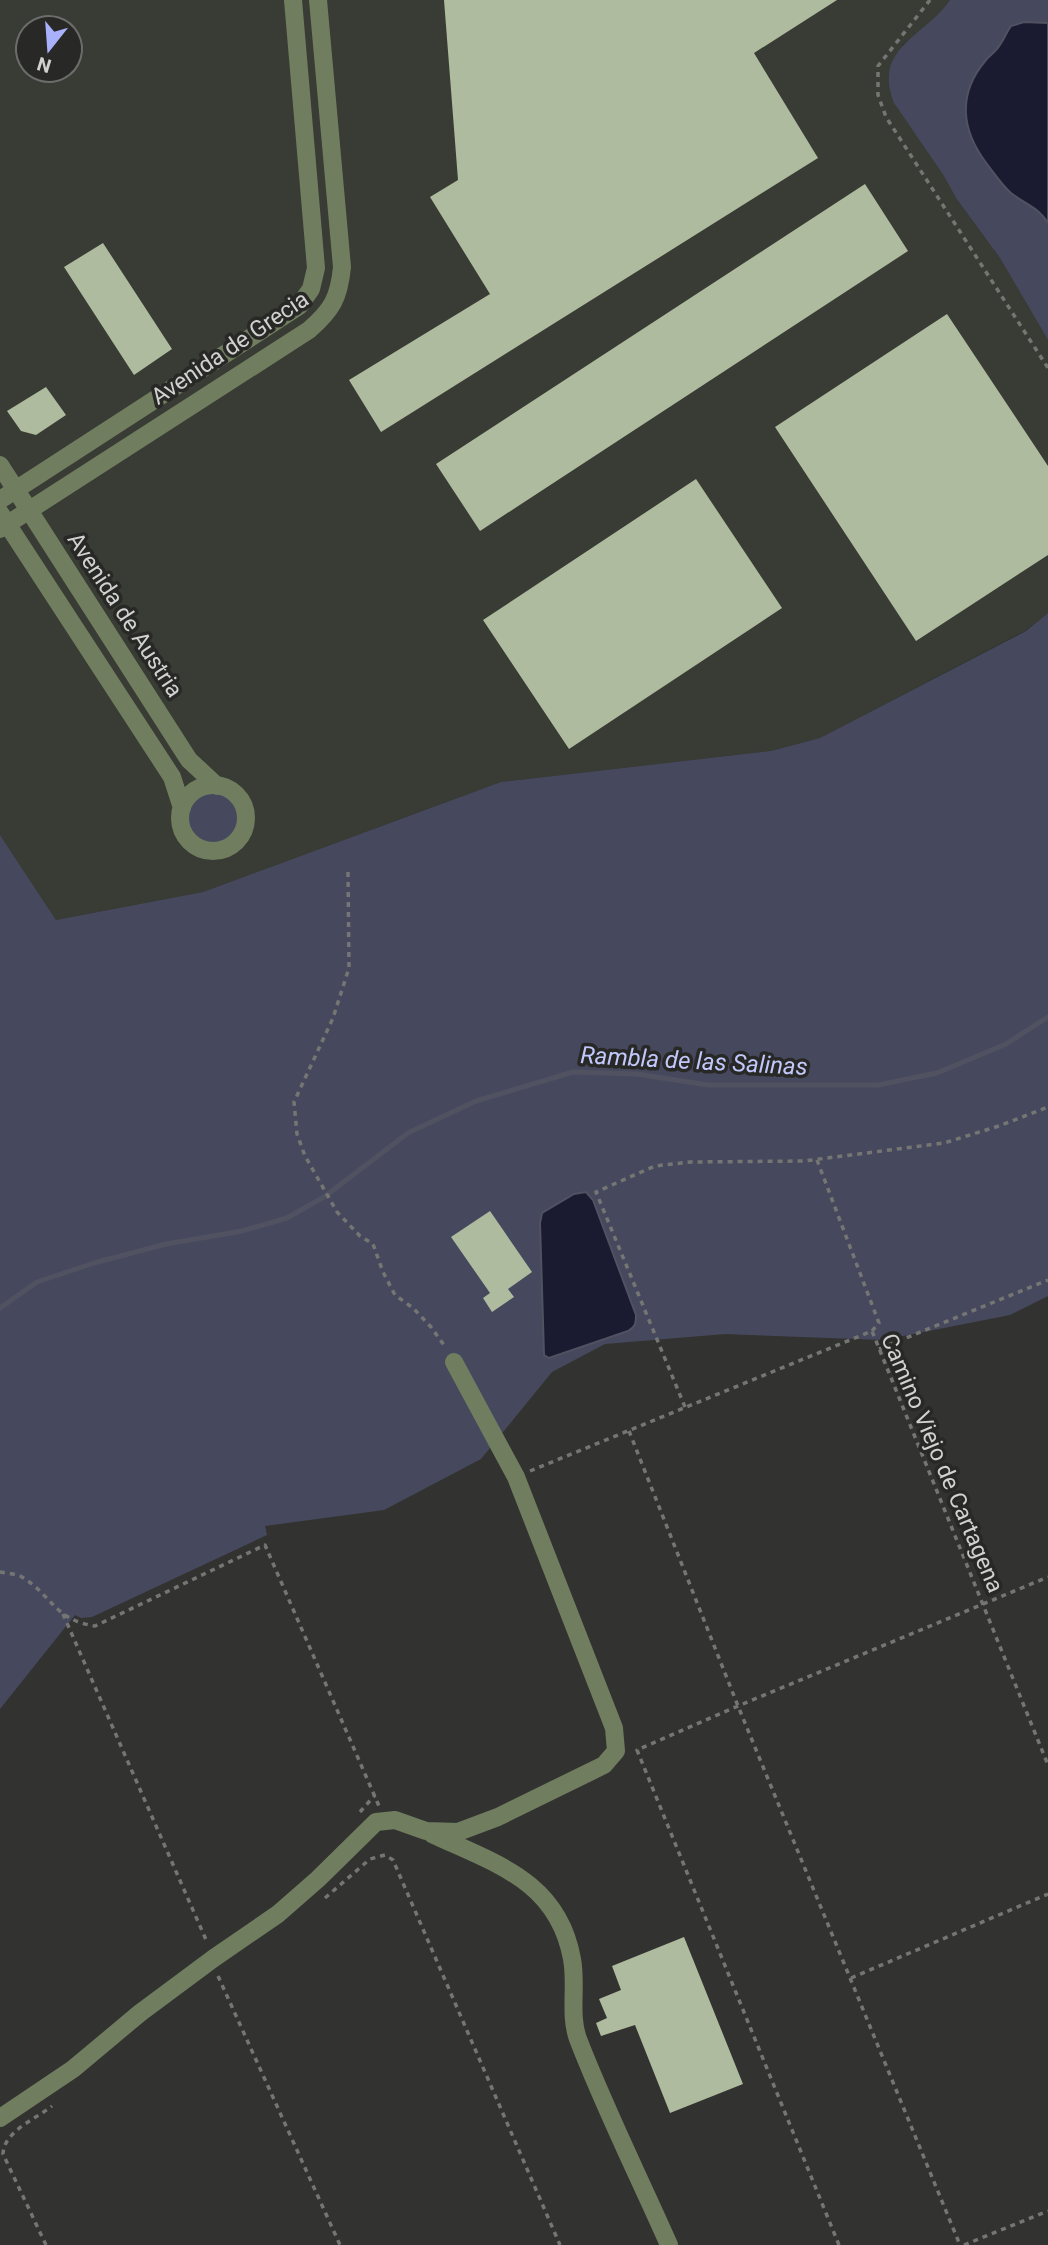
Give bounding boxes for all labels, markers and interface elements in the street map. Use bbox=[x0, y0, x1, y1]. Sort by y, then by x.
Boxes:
north arrow bbox=[14, 14, 84, 84]
text: N bbox=[34, 52, 54, 78]
street label: Avenida de Grecia bbox=[146, 285, 314, 411]
street label: Avenida de Austria bbox=[62, 528, 188, 702]
water label: Rambla de las Salinas bbox=[580, 1041, 808, 1081]
street label: Camino Viejo de Cartagena bbox=[875, 1329, 1009, 1597]

